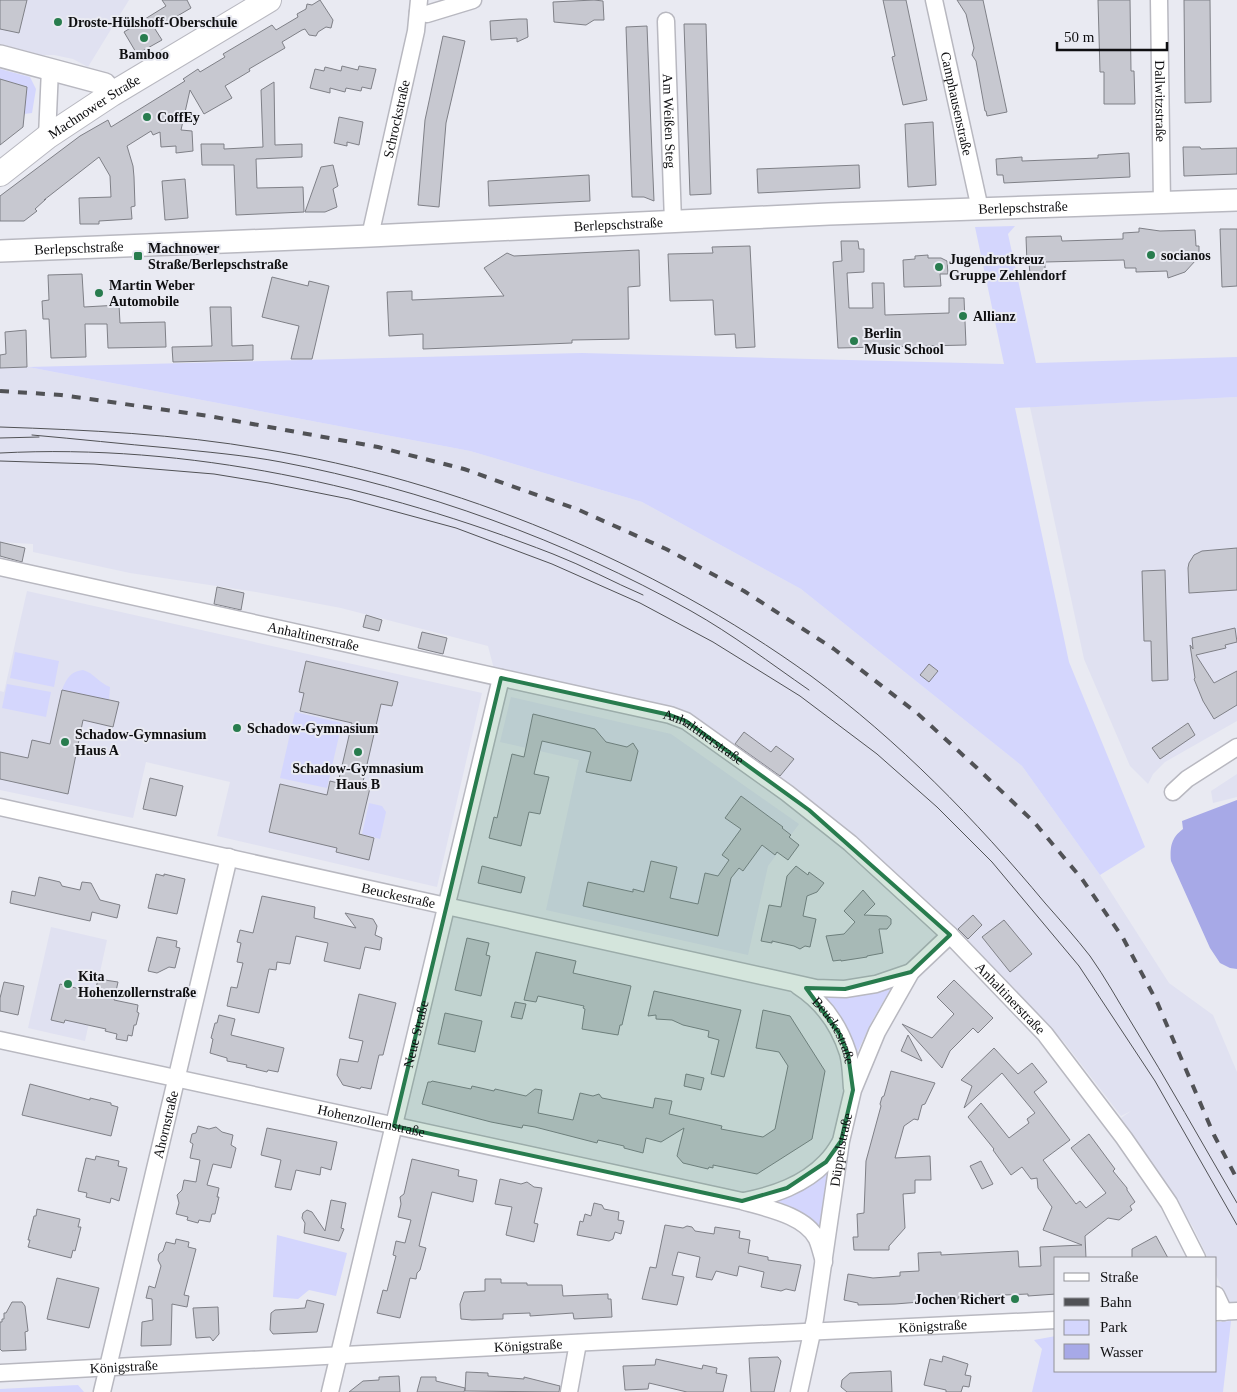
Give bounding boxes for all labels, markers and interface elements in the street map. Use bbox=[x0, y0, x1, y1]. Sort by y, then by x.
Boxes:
place label: Droste-Hülshoff-Oberschule bbox=[68, 15, 237, 30]
marker: Droste-Hülshoff-Oberschule bbox=[52, 16, 64, 28]
scale bar bbox=[1057, 20, 1167, 52]
text: 50 m bbox=[1064, 29, 1095, 45]
marker: Bamboo bbox=[138, 32, 150, 44]
place label: Bamboo bbox=[119, 47, 169, 62]
street label: Camphausenstraße bbox=[938, 50, 975, 157]
street label: Dallwitzstraße bbox=[1152, 60, 1168, 142]
street label: Machnower Straße bbox=[46, 72, 143, 142]
street label: Am Weißen Steg bbox=[660, 73, 678, 169]
street label: Schrockstraße bbox=[381, 79, 413, 159]
place label: CoffEy bbox=[157, 110, 200, 125]
marker: CoffEy bbox=[141, 111, 153, 123]
street label: Berlepschstraße bbox=[978, 199, 1068, 217]
street label: Berlepschstraße bbox=[573, 215, 663, 234]
street label: Berlepschstraße bbox=[34, 239, 124, 258]
place label: Machnower Straße/Berlepschstraße bbox=[148, 241, 288, 272]
place label: socianos bbox=[1161, 248, 1211, 263]
marker: socianos bbox=[1145, 249, 1157, 261]
marker: Machnower Straße/Berlepschstraße bbox=[132, 250, 144, 262]
place label: Jugendrotkreuz Gruppe Zehlendorf bbox=[949, 252, 1066, 283]
marker: Jugendrotkreuz Gruppe Zehlendorf bbox=[933, 261, 945, 273]
place label: Martin Weber Automobile bbox=[109, 278, 195, 309]
marker: Martin Weber Automobile bbox=[93, 287, 105, 299]
place label: Allianz bbox=[973, 309, 1016, 324]
marker: Allianz bbox=[957, 310, 969, 322]
place label: Berlin Music School bbox=[864, 326, 944, 357]
marker: Berlin Music School bbox=[848, 335, 860, 347]
street label: Anhaltinerstraße bbox=[266, 619, 361, 654]
street label: Anhaltinerstraße bbox=[662, 707, 747, 768]
place label: Schadow-Gymnasium bbox=[247, 721, 379, 736]
marker: Schadow-Gymnasium bbox=[231, 722, 243, 734]
place label: Schadow-Gymnasium Haus A bbox=[75, 727, 207, 758]
marker: Schadow-Gymnasium Haus A bbox=[59, 736, 71, 748]
marker: Schadow-Gymnasium Haus B bbox=[352, 746, 364, 758]
place label: Schadow-Gymnasium Haus B bbox=[292, 761, 424, 792]
street label: Beuckestraße bbox=[360, 880, 437, 911]
street label: Anhaltinerstraße bbox=[972, 960, 1048, 1037]
place label: Kita Hohenzollernstraße bbox=[78, 969, 196, 1000]
marker: Kita Hohenzollernstraße bbox=[62, 978, 74, 990]
street label: Beuckestraße bbox=[809, 994, 857, 1065]
street label: Neue Straße bbox=[401, 999, 432, 1069]
street label: Ahornstraße bbox=[151, 1089, 181, 1160]
street label: Hohenzollernstraße bbox=[316, 1102, 426, 1140]
street label: Düppelstraße bbox=[827, 1111, 855, 1188]
legend bbox=[1054, 1257, 1217, 1372]
text: Straße bbox=[1100, 1269, 1139, 1285]
place label: Jochen Richert bbox=[914, 1292, 1005, 1307]
marker: Jochen Richert bbox=[1009, 1293, 1021, 1305]
text: Bahn bbox=[1100, 1294, 1132, 1310]
street label: Königstraße bbox=[898, 1317, 967, 1335]
text: Park bbox=[1100, 1319, 1128, 1335]
street label: Königstraße bbox=[494, 1337, 563, 1355]
text: Wasser bbox=[1100, 1344, 1143, 1360]
street label: Königstraße bbox=[89, 1358, 158, 1376]

